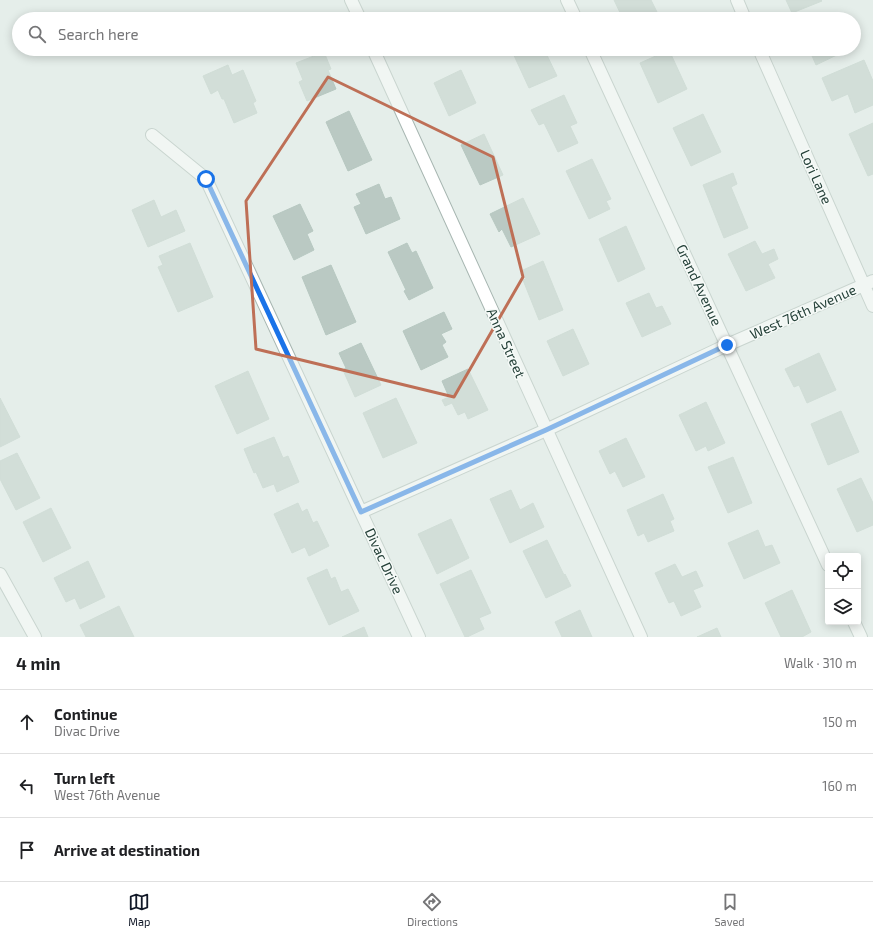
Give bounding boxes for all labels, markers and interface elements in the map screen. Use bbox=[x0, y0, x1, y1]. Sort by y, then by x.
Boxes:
search box bbox=[12, 12, 861, 56]
icon: search bbox=[26, 23, 48, 45]
text: Search here bbox=[58, 25, 139, 43]
street label: Lori Lane bbox=[797, 147, 836, 207]
route start bbox=[197, 170, 215, 188]
street label: Grand Avenue bbox=[673, 241, 726, 328]
street label: West 76th Avenue bbox=[747, 281, 859, 343]
street label: Anna Street bbox=[483, 305, 529, 380]
route end bbox=[718, 336, 736, 354]
street label: Divac Drive bbox=[362, 525, 407, 597]
map controls bbox=[825, 553, 861, 625]
button: locate bbox=[825, 553, 861, 589]
button: layers bbox=[825, 589, 861, 625]
text: 4 min bbox=[16, 653, 60, 673]
text: Walk · 310 m bbox=[784, 655, 857, 671]
text: Continue bbox=[54, 705, 117, 723]
icon: ahead bbox=[16, 711, 38, 733]
text: 150 m bbox=[823, 714, 857, 730]
text: Divac Drive bbox=[54, 723, 120, 739]
text: Turn left bbox=[54, 769, 115, 787]
icon: left bbox=[16, 775, 38, 797]
text: 160 m bbox=[822, 778, 857, 794]
text: West 76th Avenue bbox=[54, 787, 160, 803]
icon: arrive bbox=[16, 839, 38, 861]
text: Arrive at destination bbox=[54, 841, 200, 859]
tab: Map bbox=[128, 891, 150, 928]
tab: Directions bbox=[407, 891, 458, 928]
tab: Saved bbox=[714, 891, 745, 928]

